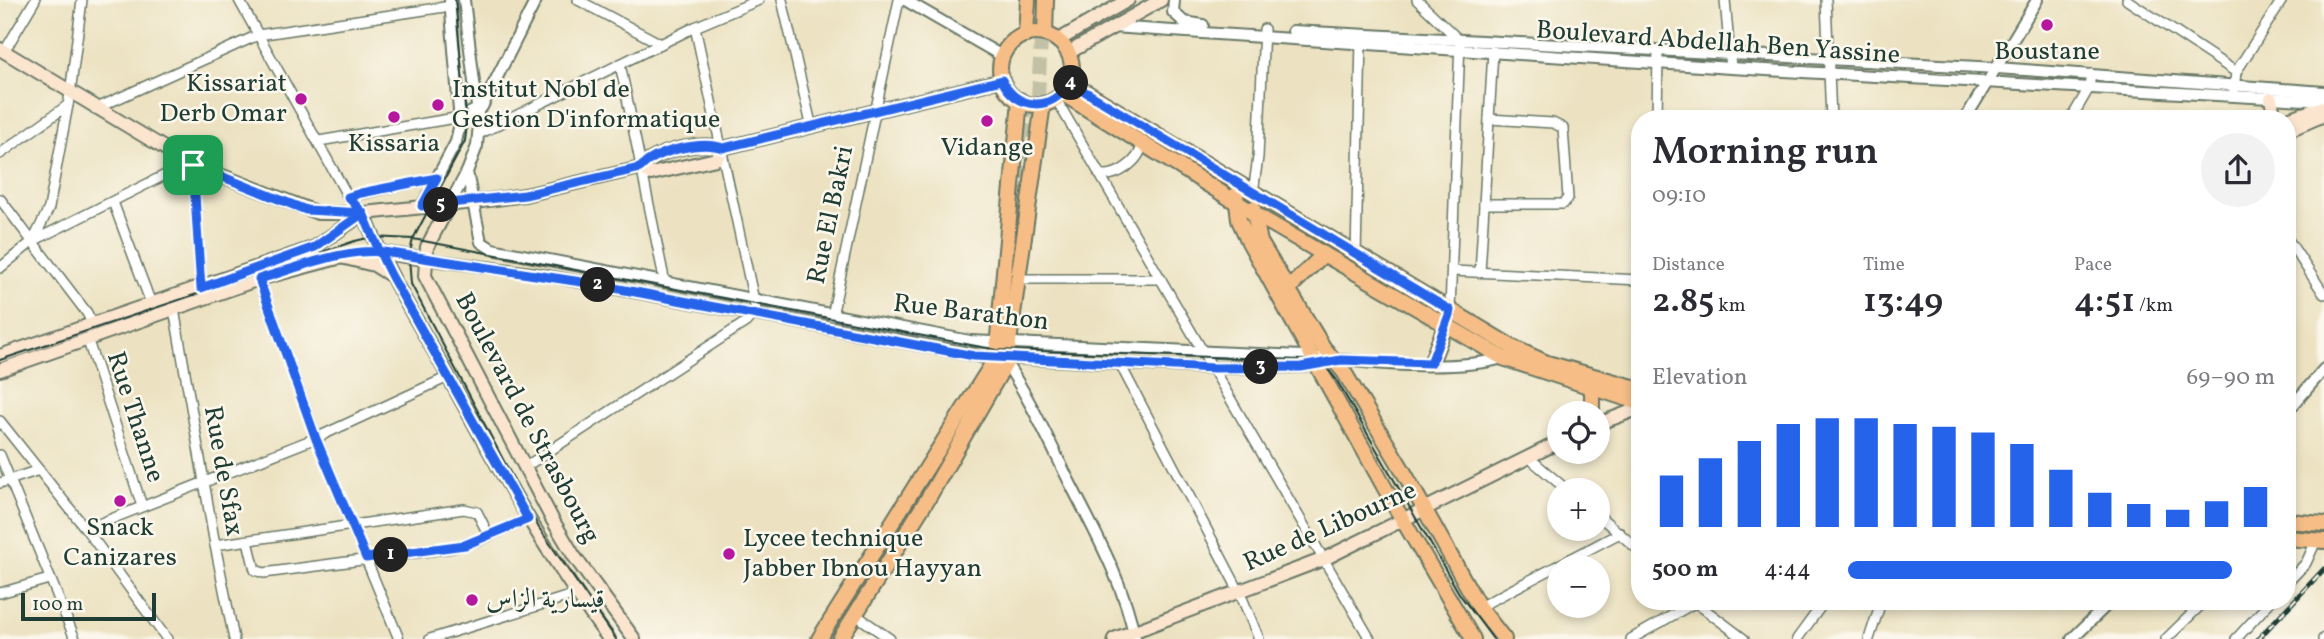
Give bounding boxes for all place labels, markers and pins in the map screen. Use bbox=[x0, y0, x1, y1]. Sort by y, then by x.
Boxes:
marker: Boustane bbox=[2039, 17, 2055, 33]
place label: Boustane bbox=[1994, 34, 2100, 70]
place label: Kissariat Derb Omar bbox=[160, 66, 287, 132]
pin: 4 bbox=[1054, 66, 1088, 100]
place label: Institut Nobl de Gestion D'informatique bbox=[452, 72, 720, 138]
marker: Kissariat Derb Omar bbox=[293, 91, 309, 107]
marker: Institut Nobl de Gestion D'informatique bbox=[430, 97, 446, 113]
marker: Kissaria bbox=[386, 109, 402, 125]
marker: Vidange bbox=[979, 113, 995, 129]
place label: Kissaria bbox=[348, 126, 440, 162]
place label: Vidange bbox=[940, 130, 1034, 166]
pin bbox=[163, 135, 223, 195]
pin: 5 bbox=[424, 188, 458, 222]
pin: 2 bbox=[580, 268, 616, 302]
pin: 3 bbox=[1244, 350, 1278, 384]
marker: Snack Canizares bbox=[112, 493, 128, 509]
place label: Snack Canizares bbox=[63, 510, 177, 576]
place label: Lycee technique Jabber Ibnou Hayyan bbox=[743, 521, 982, 587]
pin: 1 bbox=[374, 538, 408, 572]
marker: Lycee technique Jabber Ibnou Hayyan bbox=[721, 546, 737, 562]
place label: قيسارية الزاس bbox=[486, 582, 605, 618]
marker: قيسارية الزاس bbox=[464, 592, 480, 608]

